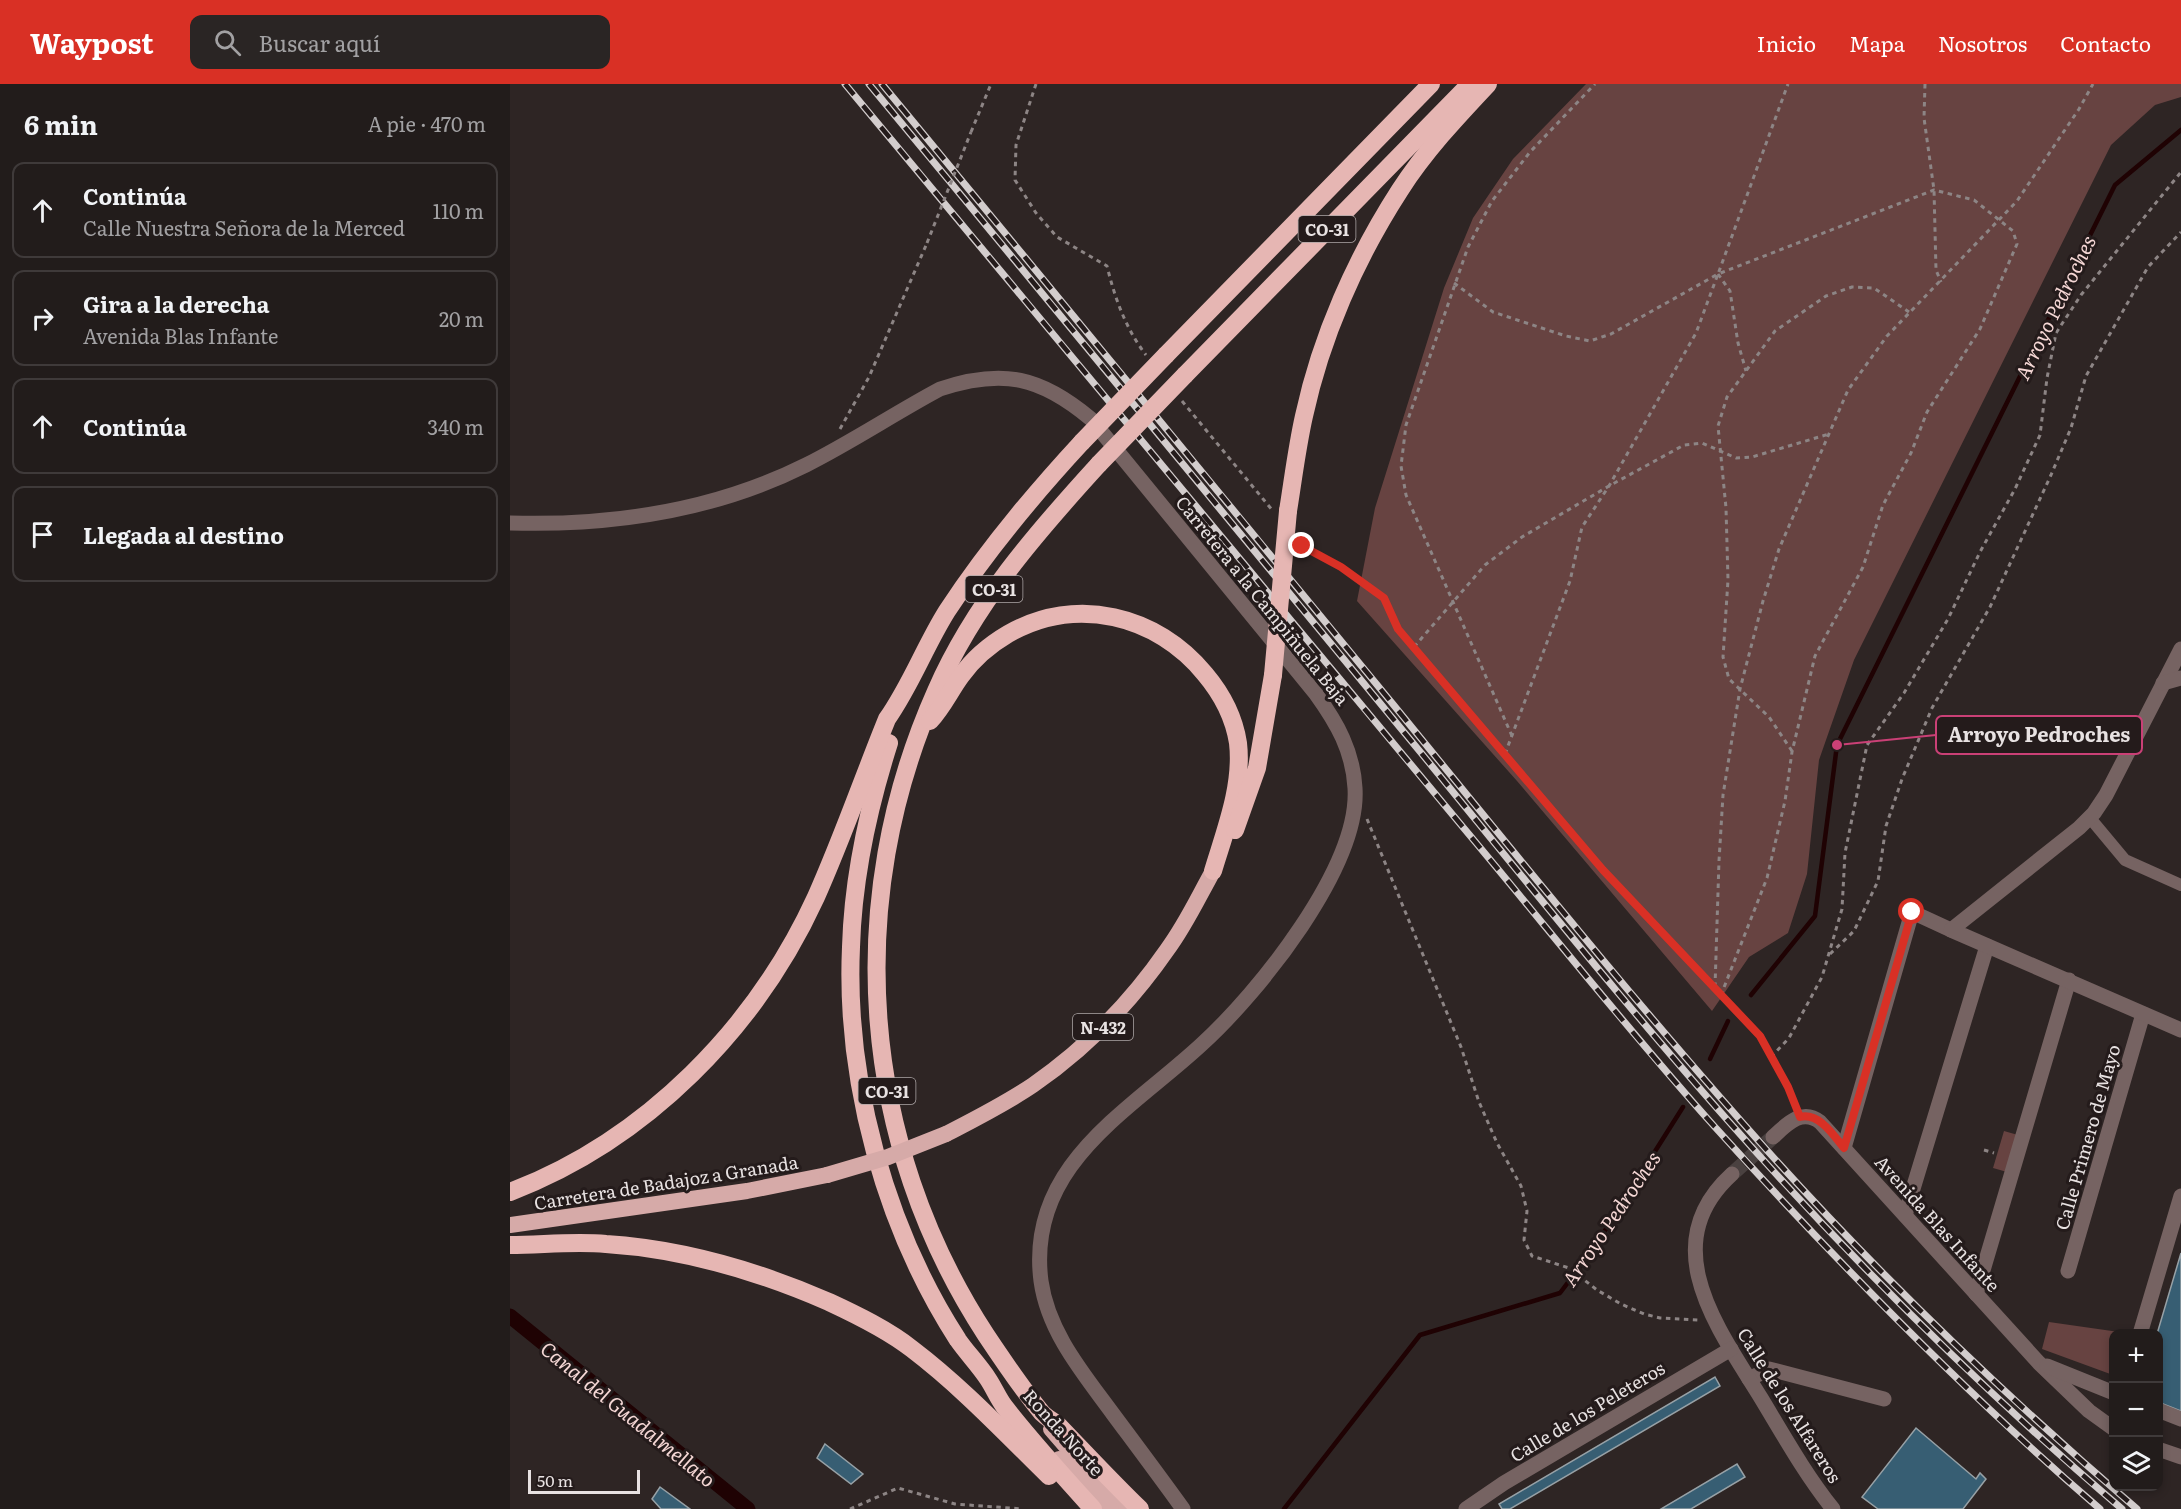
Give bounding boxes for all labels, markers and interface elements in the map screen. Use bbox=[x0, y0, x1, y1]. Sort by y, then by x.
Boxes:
search box bbox=[190, 15, 610, 69]
text: Waypost bbox=[30, 21, 154, 63]
icon: search bbox=[211, 26, 244, 59]
text: Buscar aquí bbox=[259, 26, 380, 59]
text: Inicio bbox=[1757, 27, 1816, 58]
text: Mapa bbox=[1849, 27, 1905, 58]
text: Nosotros bbox=[1938, 27, 2027, 58]
text: Contacto bbox=[2060, 27, 2151, 58]
text: 6 min bbox=[24, 104, 98, 143]
text: A pie · 470 m bbox=[368, 108, 486, 138]
text: Continúa bbox=[83, 179, 187, 212]
icon: ahead bbox=[26, 194, 59, 227]
text: 110 m bbox=[433, 195, 484, 225]
text: Calle Nuestra Señora de la Merced bbox=[83, 212, 405, 242]
road number: CO-31 bbox=[1298, 216, 1356, 242]
water label: Arroyo Pedroches bbox=[2006, 230, 2102, 384]
text: Gira a la derecha bbox=[83, 287, 270, 320]
icon: right bbox=[26, 302, 59, 335]
text: 20 m bbox=[439, 303, 484, 333]
text: Avenida Blas Infante bbox=[83, 320, 278, 350]
icon: ahead bbox=[26, 410, 59, 443]
text: Continúa bbox=[83, 410, 187, 443]
text: 340 m bbox=[427, 411, 484, 441]
street label: Carretera a la Campiñuela Baja bbox=[1170, 489, 1356, 711]
icon: arrive bbox=[26, 518, 59, 551]
text: Llegada al destino bbox=[83, 518, 284, 551]
route end bbox=[1288, 532, 1314, 558]
road number: CO-31 bbox=[966, 576, 1022, 602]
callout: Arroyo Pedroches bbox=[1936, 716, 2142, 754]
text: Arroyo Pedroches bbox=[1948, 718, 2130, 748]
route start bbox=[1898, 898, 1924, 924]
road number: N-432 bbox=[1073, 1014, 1133, 1040]
street label: Calle Primero de Mayo bbox=[2048, 1041, 2126, 1233]
road number: CO-31 bbox=[858, 1078, 916, 1104]
water label: Arroyo Pedroches bbox=[1553, 1144, 1667, 1292]
street label: Carretera de Badajoz a Granada bbox=[532, 1148, 800, 1216]
street label: Avenida Blas Infante bbox=[1869, 1149, 2007, 1297]
street label: Calle de los Alfareros bbox=[1731, 1322, 1849, 1488]
map controls bbox=[2109, 1329, 2163, 1491]
button: + bbox=[2109, 1329, 2163, 1383]
water label: Canal del Guadalmellato bbox=[535, 1333, 723, 1493]
street label: Calle de los Peleteros bbox=[1504, 1354, 1670, 1468]
street label: Ronda Norte bbox=[1018, 1383, 1110, 1481]
button: − bbox=[2109, 1383, 2163, 1437]
button: layers bbox=[2109, 1437, 2163, 1491]
scale bar bbox=[528, 1467, 640, 1494]
text: 50 m bbox=[537, 1468, 573, 1492]

